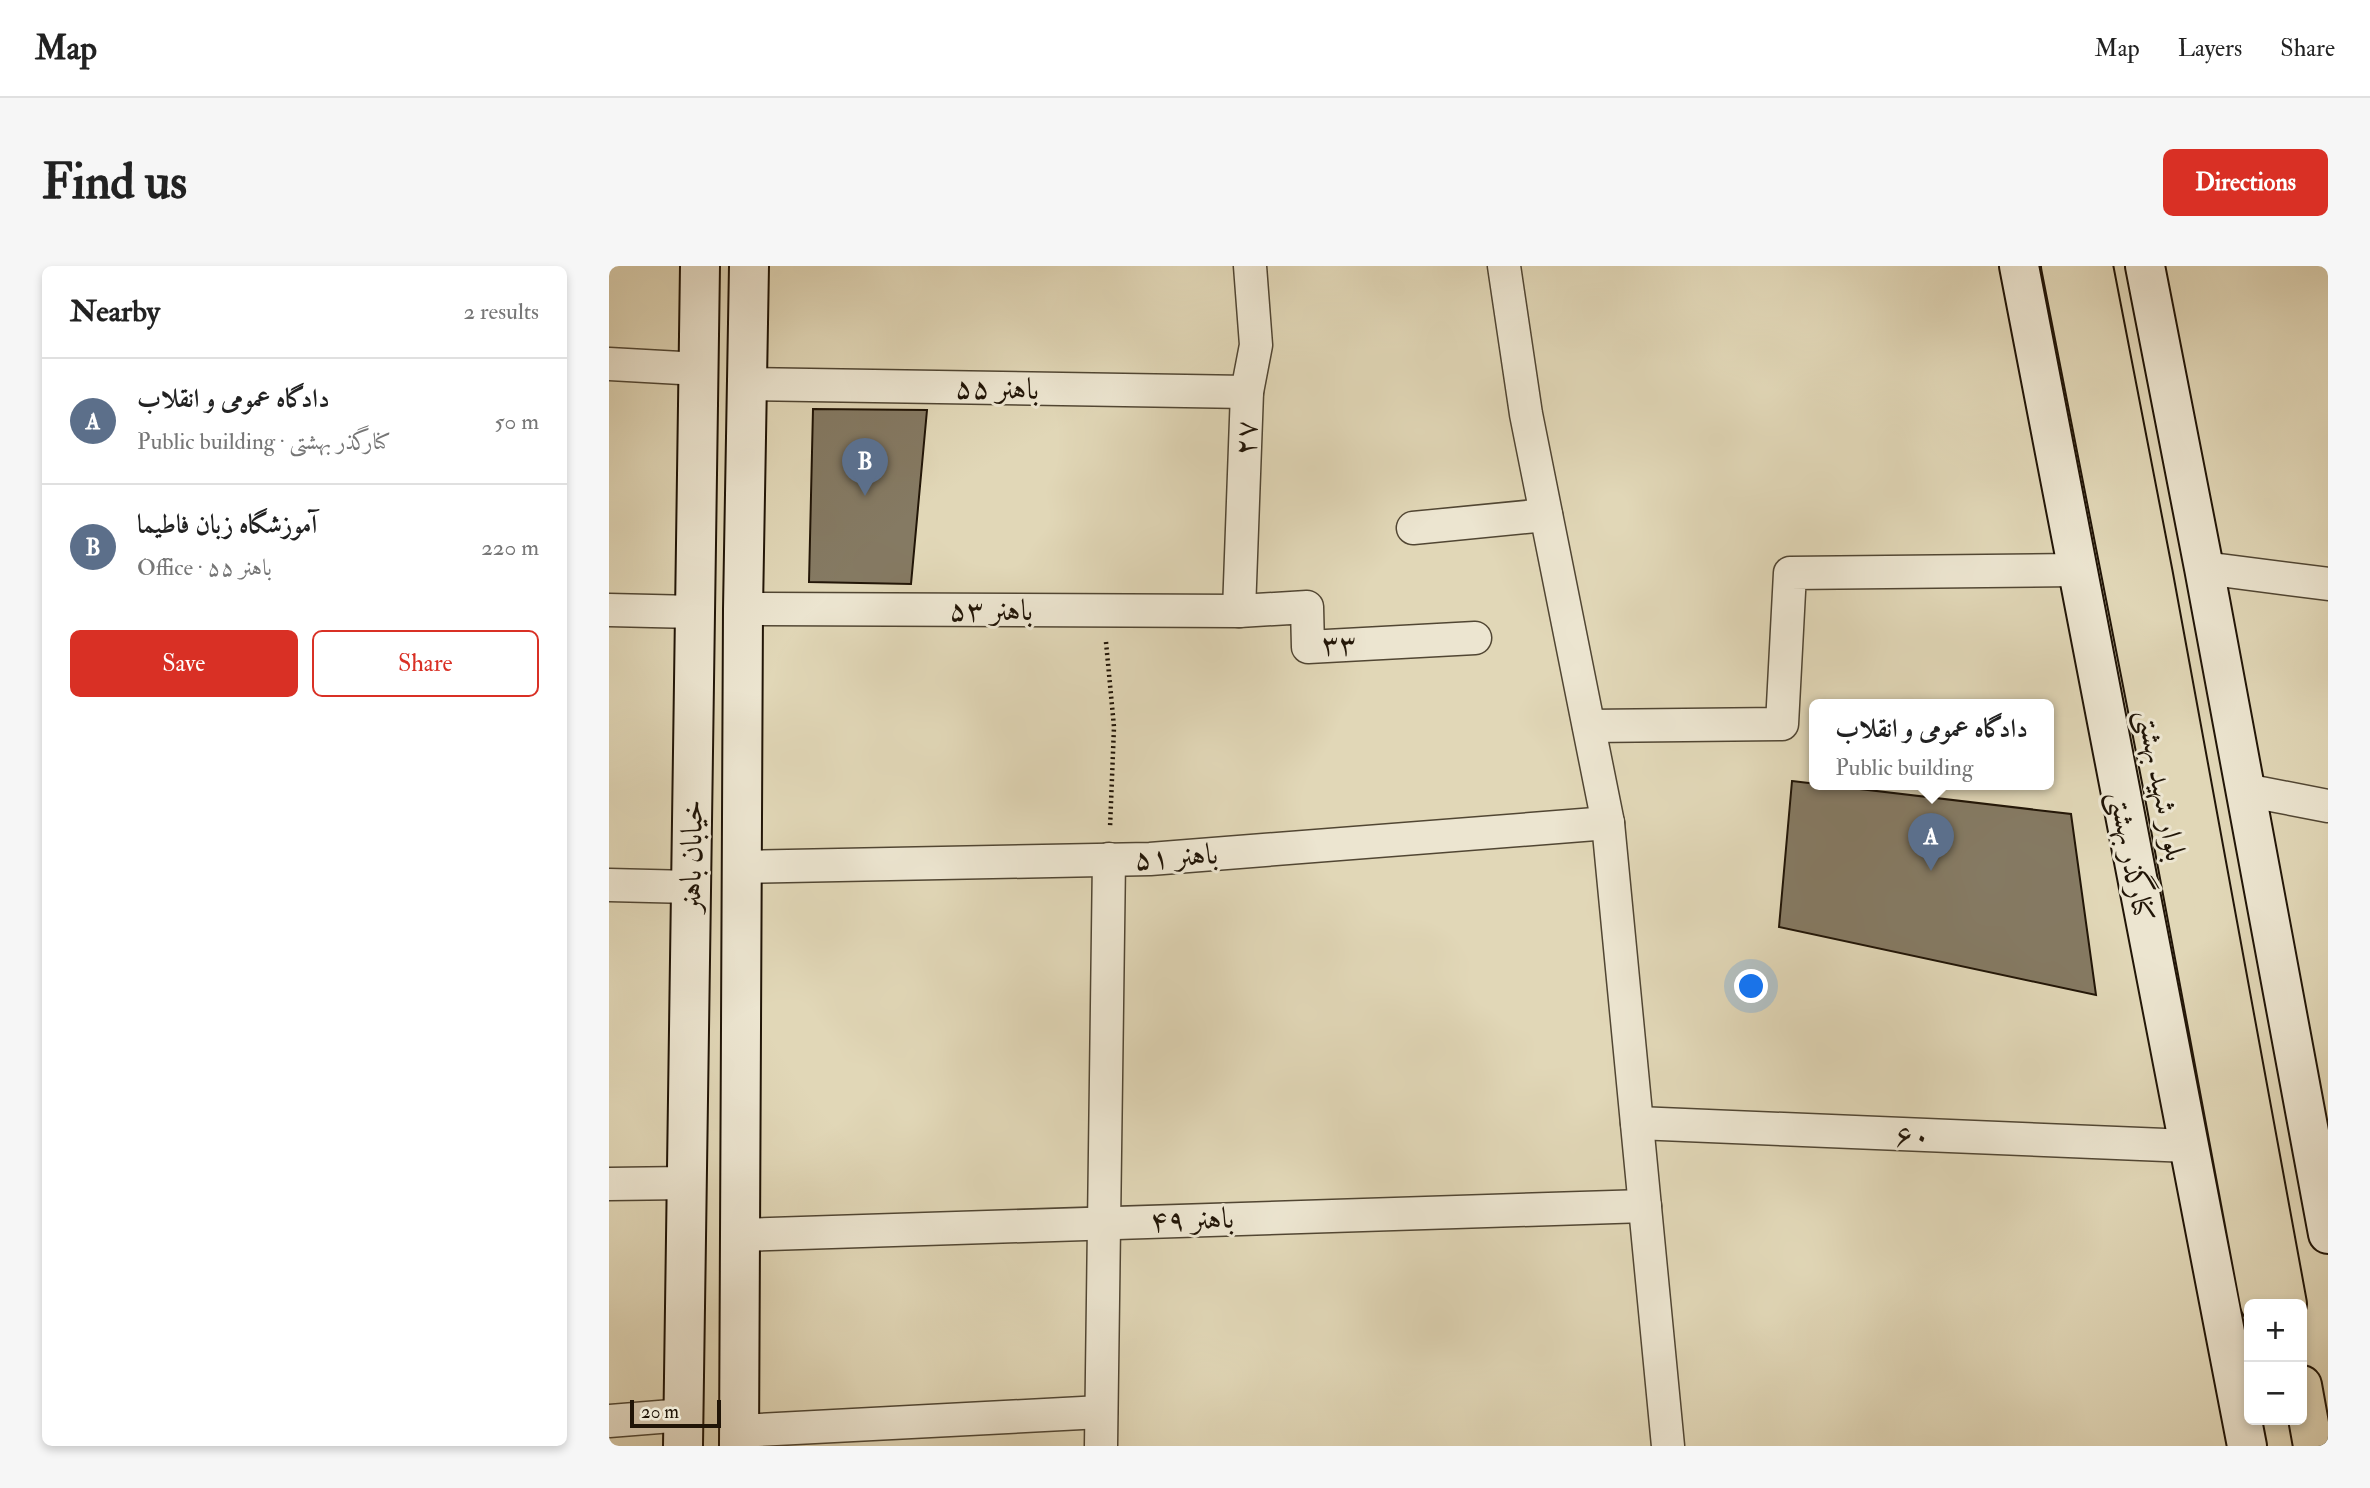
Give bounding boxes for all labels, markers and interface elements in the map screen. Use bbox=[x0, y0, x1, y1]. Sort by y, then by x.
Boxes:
text: Map bbox=[35, 28, 97, 69]
text: Map bbox=[2095, 33, 2140, 64]
text: Layers bbox=[2178, 33, 2242, 64]
text: Share bbox=[2280, 33, 2335, 64]
button: Directions bbox=[2163, 149, 2328, 216]
text: Find us bbox=[42, 152, 187, 213]
text: Nearby bbox=[70, 293, 160, 330]
text: 2 results bbox=[464, 297, 539, 326]
street label: باهنر ۵۵ bbox=[955, 369, 1039, 408]
text: دادگاه عمومی و انقلاب bbox=[137, 383, 330, 415]
text: A bbox=[86, 407, 100, 436]
text: 50 m bbox=[495, 407, 539, 436]
street label: ۲۷ bbox=[1226, 420, 1265, 456]
text: Public building · کنارگذر بهشتی bbox=[137, 427, 391, 456]
pin: B bbox=[842, 438, 888, 496]
text: آموزشگاه زبان فاطیما bbox=[137, 509, 317, 541]
text: B bbox=[85, 533, 101, 562]
text: 220 m bbox=[481, 533, 539, 562]
text: Office · باهنر ۵۵ bbox=[137, 553, 272, 582]
street label: باهنر ۵۳ bbox=[949, 592, 1033, 629]
street label: ۳۳ bbox=[1321, 626, 1357, 663]
button: Save bbox=[70, 630, 298, 697]
button: Share bbox=[312, 630, 539, 697]
popup bbox=[1809, 699, 2054, 790]
street label: بلوار شهید بهشتی bbox=[2126, 706, 2194, 865]
text: دادگاه عمومی و انقلاب bbox=[1835, 713, 2028, 745]
text: Public building bbox=[1835, 753, 1973, 782]
street label: کنارگذر بهشتی bbox=[2098, 787, 2165, 925]
street label: خیابان باهنر bbox=[672, 799, 711, 916]
pin: A bbox=[1908, 813, 1954, 871]
street label: باهنر ۵۱ bbox=[1133, 835, 1219, 878]
your location bbox=[1734, 969, 1768, 1003]
street label: ۶۰ bbox=[1895, 1116, 1931, 1155]
street label: باهنر ۴۹ bbox=[1149, 1200, 1235, 1239]
map controls bbox=[2244, 1299, 2307, 1425]
button: + bbox=[2244, 1299, 2307, 1362]
button: − bbox=[2244, 1362, 2307, 1425]
scale bar bbox=[630, 1397, 721, 1429]
text: 20 m bbox=[641, 1400, 679, 1424]

